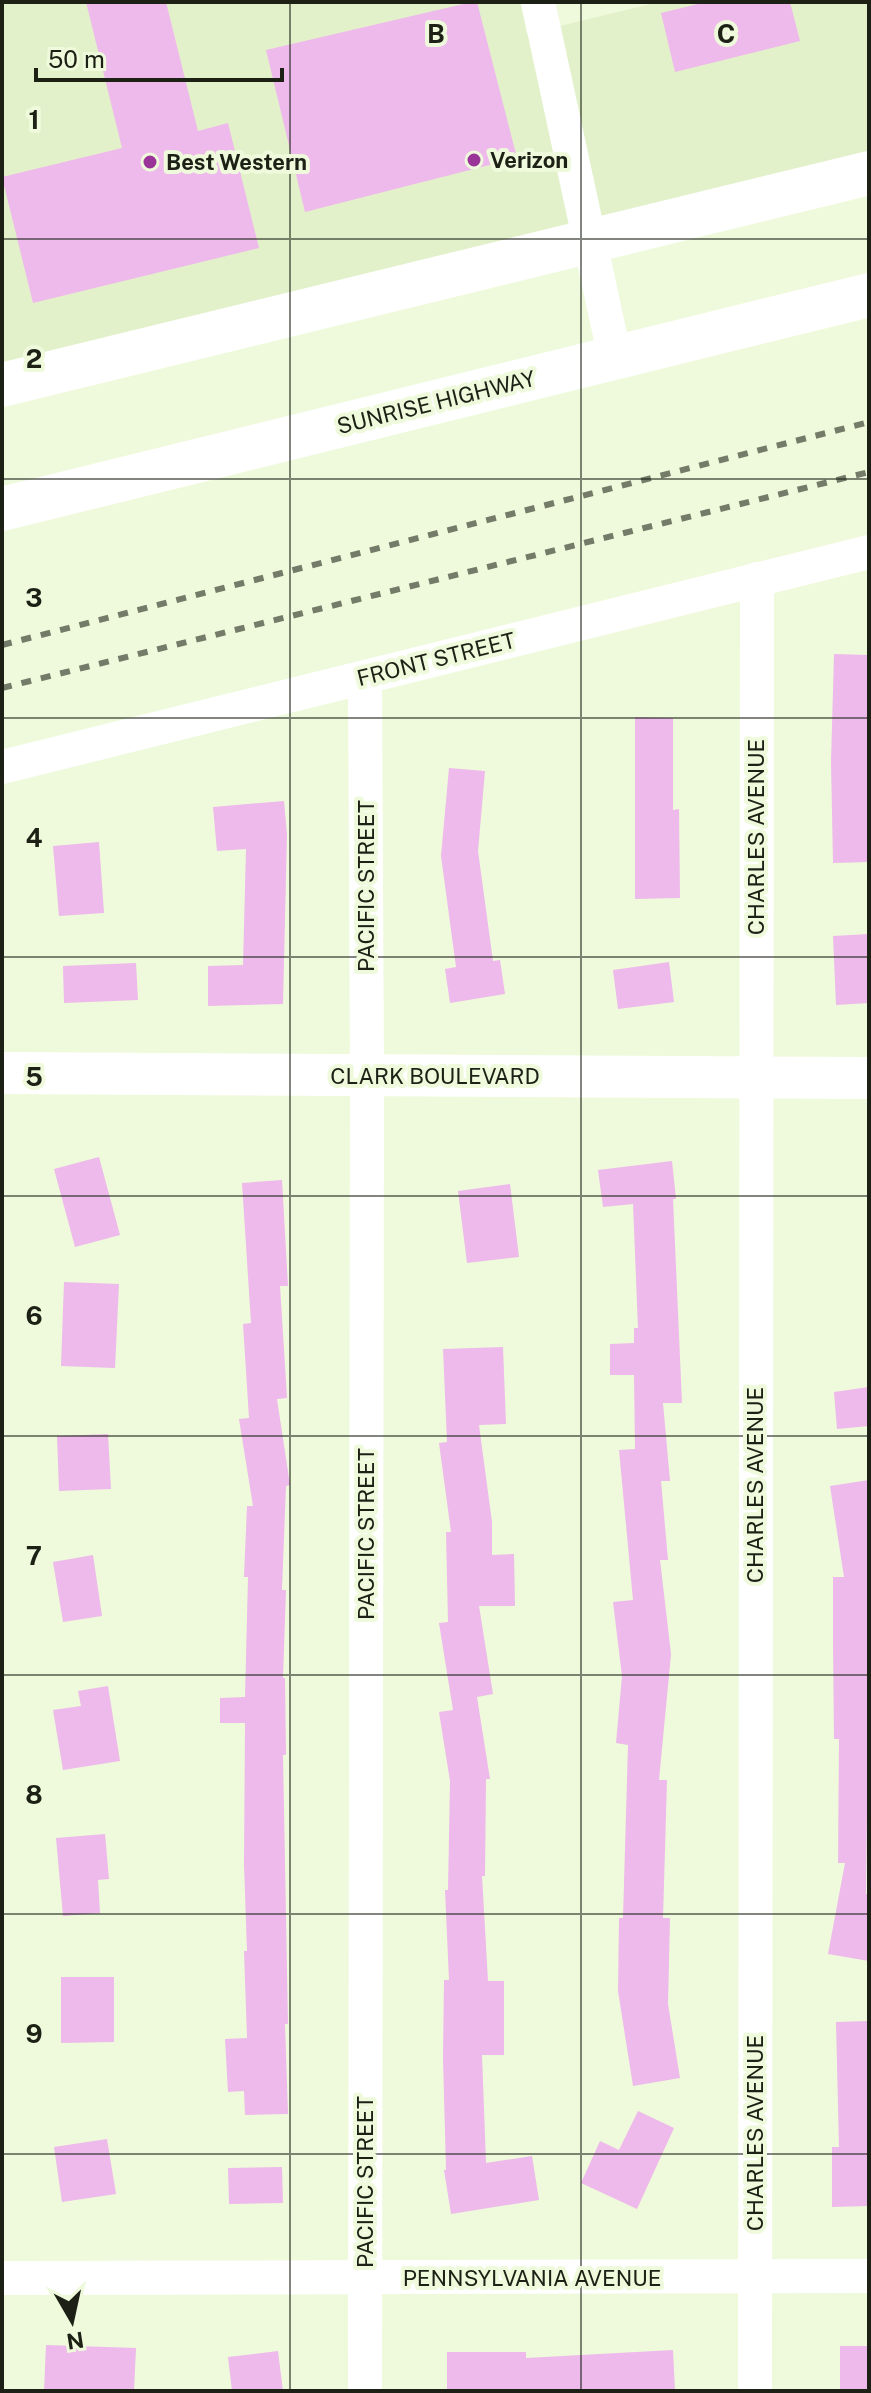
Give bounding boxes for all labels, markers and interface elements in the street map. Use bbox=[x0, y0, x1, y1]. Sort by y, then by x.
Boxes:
text: B bbox=[427, 18, 445, 49]
text: C bbox=[717, 18, 735, 49]
scale bar bbox=[36, 32, 282, 82]
text: 50 m bbox=[48, 45, 105, 73]
text: 1 bbox=[28, 104, 40, 135]
place label: Verizon bbox=[490, 147, 568, 173]
place label: Best Western bbox=[166, 149, 307, 175]
marker: Verizon bbox=[465, 151, 483, 169]
marker: Best Western bbox=[141, 153, 159, 171]
text: 2 bbox=[26, 343, 42, 374]
street label: SUNRISE HIGHWAY bbox=[334, 365, 538, 439]
text: 3 bbox=[25, 582, 43, 613]
street label: FRONT STREET bbox=[354, 627, 518, 691]
street label: CHARLES AVENUE bbox=[743, 739, 769, 935]
street label: PACIFIC STREET bbox=[353, 800, 379, 972]
text: 4 bbox=[25, 822, 43, 853]
text: 5 bbox=[25, 1061, 43, 1092]
street label: CLARK BOULEVARD bbox=[330, 1063, 540, 1089]
text: 6 bbox=[25, 1300, 43, 1331]
street label: CHARLES AVENUE bbox=[742, 1387, 768, 1583]
street label: PACIFIC STREET bbox=[353, 1448, 379, 1620]
text: 7 bbox=[26, 1540, 42, 1571]
text: 8 bbox=[25, 1779, 43, 1810]
text: 9 bbox=[25, 2018, 43, 2049]
street label: CHARLES AVENUE bbox=[742, 2035, 768, 2231]
street label: PACIFIC STREET bbox=[352, 2096, 378, 2268]
street label: PENNSYLVANIA AVENUE bbox=[403, 2265, 661, 2291]
north arrow bbox=[32, 2281, 112, 2361]
text: N bbox=[65, 2327, 86, 2355]

